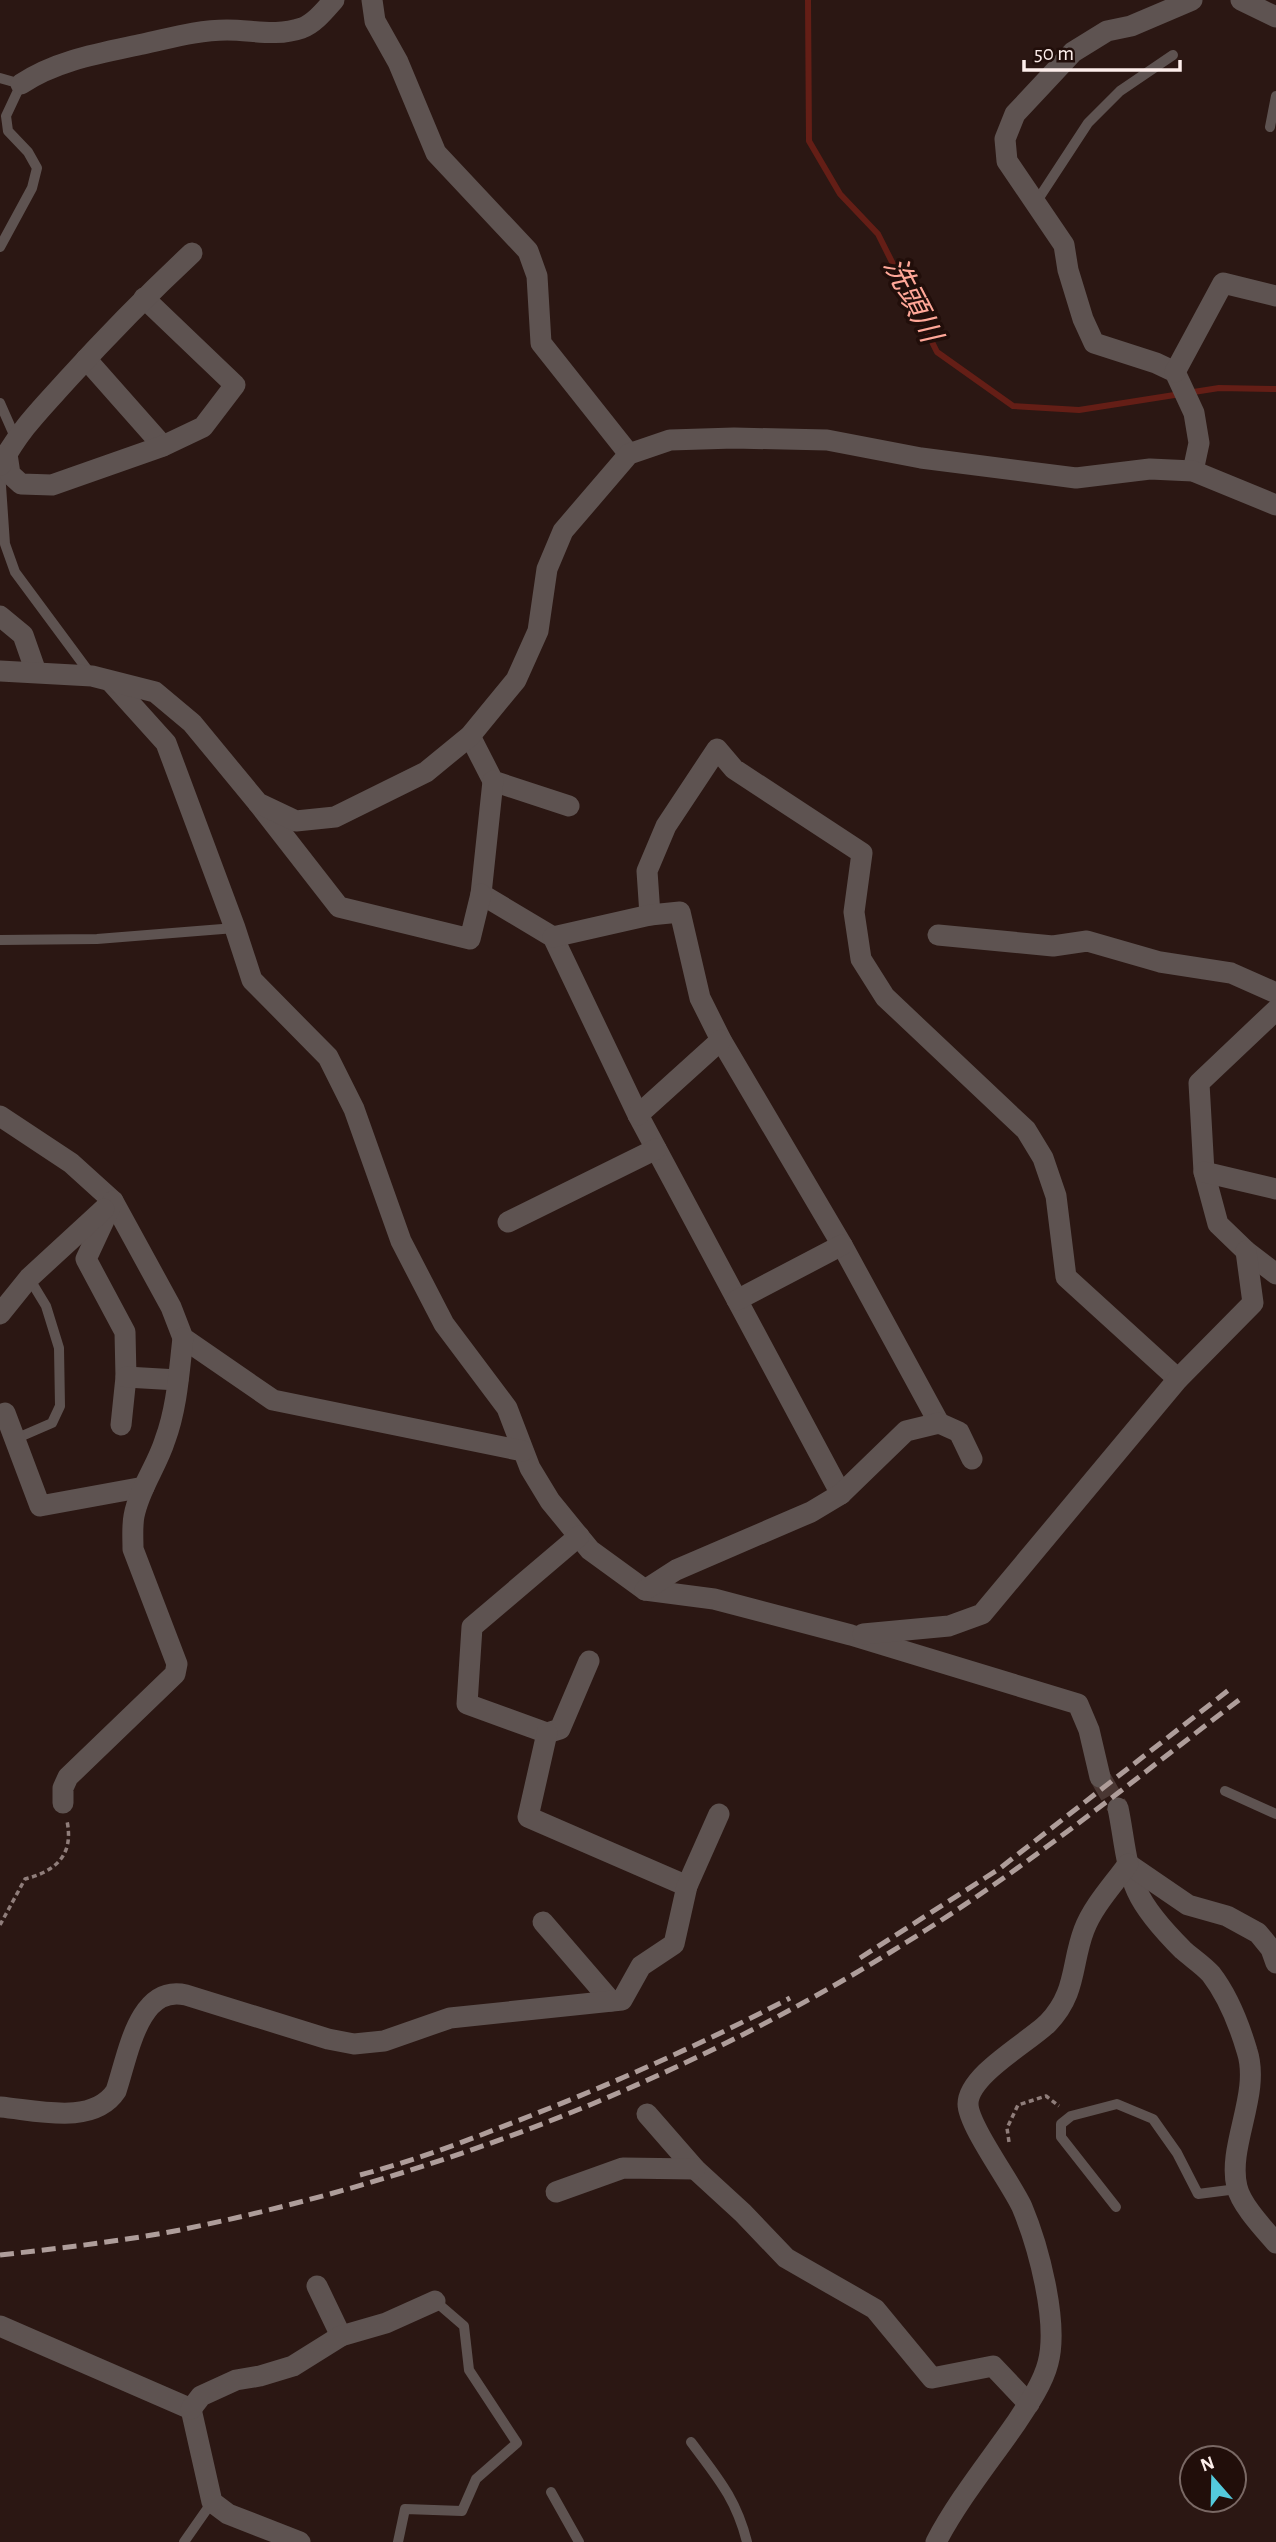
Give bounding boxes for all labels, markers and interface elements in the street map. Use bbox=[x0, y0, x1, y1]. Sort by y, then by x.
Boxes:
scale bar bbox=[1024, 28, 1180, 72]
text: 50 m bbox=[1034, 43, 1074, 64]
water label: 洗頭川 bbox=[878, 252, 949, 350]
north arrow bbox=[1178, 2444, 1248, 2514]
text: N bbox=[1198, 2453, 1217, 2476]

